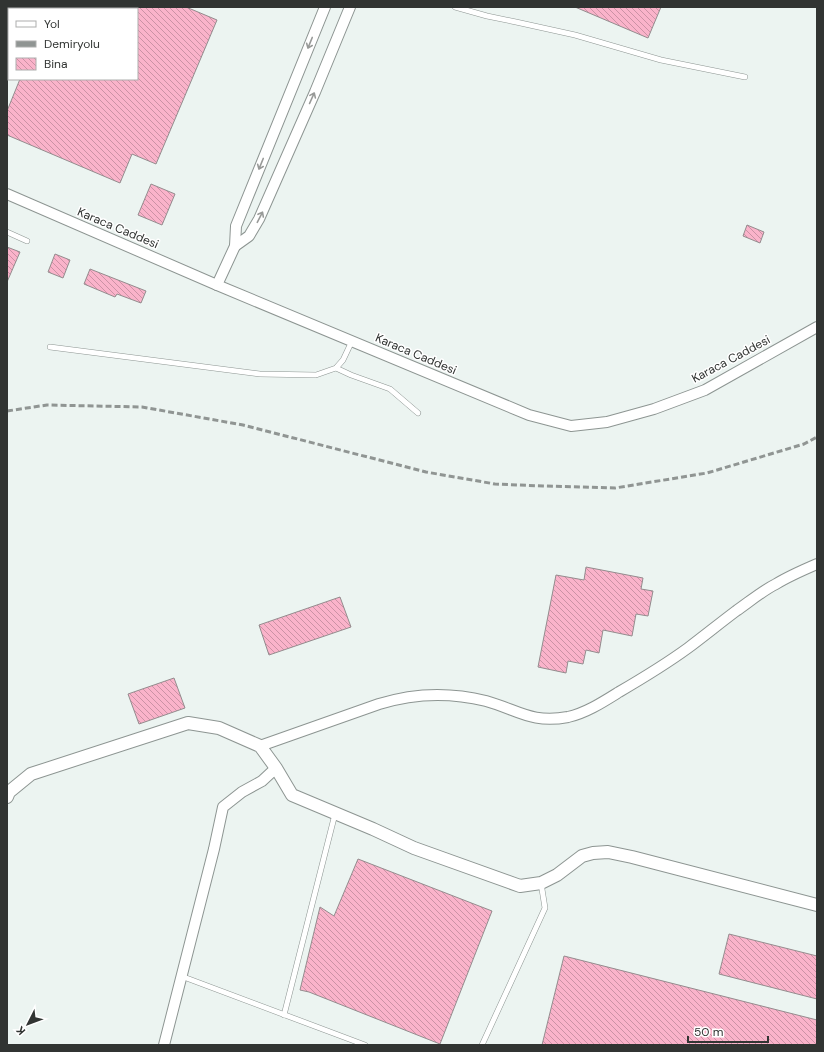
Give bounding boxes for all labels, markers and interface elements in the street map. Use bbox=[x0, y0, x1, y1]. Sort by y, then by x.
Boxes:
legend bbox=[8, 8, 138, 80]
text: Yol bbox=[44, 16, 60, 32]
text: Demiryolu bbox=[44, 36, 100, 52]
one-way arrow bbox=[306, 37, 313, 49]
text: Bina bbox=[44, 56, 68, 72]
one-way arrow bbox=[309, 93, 317, 105]
one-way arrow bbox=[257, 157, 264, 169]
street label: Karaca Caddesi bbox=[75, 204, 161, 252]
one-way arrow bbox=[257, 211, 264, 223]
street label: Karaca Caddesi bbox=[373, 330, 459, 378]
street label: Karaca Caddesi bbox=[689, 332, 773, 386]
north arrow bbox=[8, 1004, 48, 1044]
scale bar bbox=[688, 1018, 768, 1044]
text: K bbox=[13, 1023, 28, 1038]
text: 50 m bbox=[694, 1024, 723, 1040]

